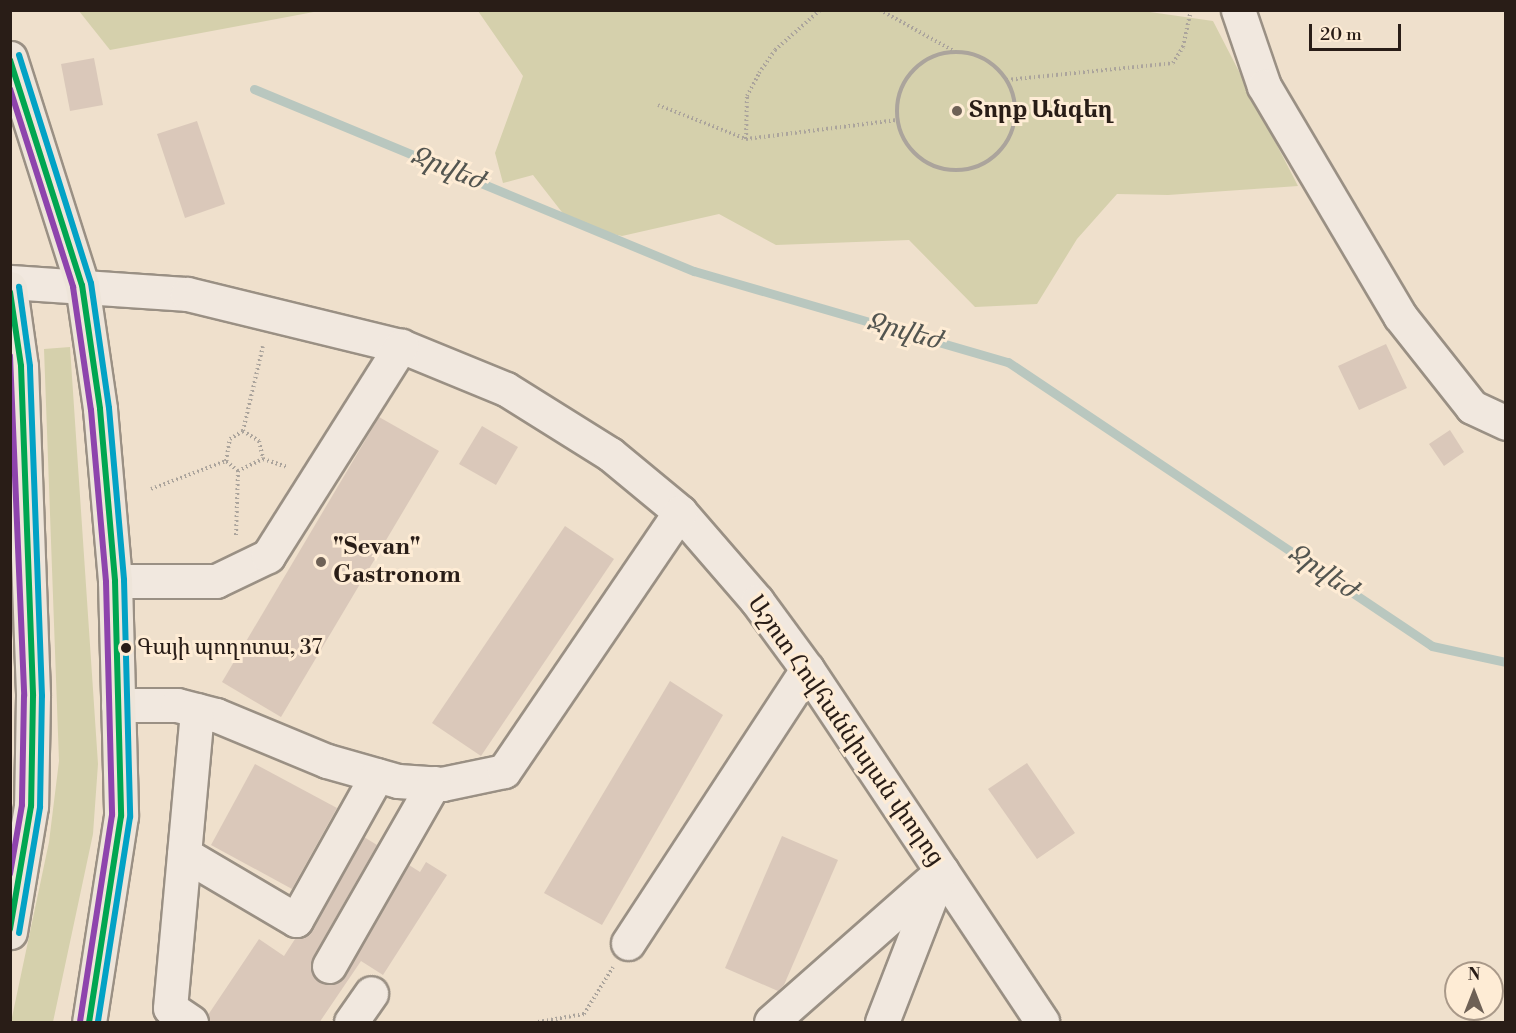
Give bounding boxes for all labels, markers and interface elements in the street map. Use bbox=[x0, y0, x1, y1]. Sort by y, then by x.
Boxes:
scale bar bbox=[1312, 12, 1404, 50]
text: 20 m bbox=[1320, 23, 1362, 46]
place label: Տորք Անգեղ bbox=[969, 97, 1113, 125]
marker: Տորք Անգեղ bbox=[950, 104, 964, 118]
water label: Ջրվեժ bbox=[406, 140, 488, 198]
water label: Ջրվեժ bbox=[863, 306, 945, 358]
place label: "Sevan" Gastronom bbox=[333, 534, 461, 590]
water label: Ջրվեժ bbox=[1281, 538, 1363, 606]
marker: "Sevan" Gastronom bbox=[314, 555, 328, 569]
street label: Աշոտ Հովհաննիսյան փողոց bbox=[740, 590, 950, 872]
place label: Գայի պողոտա, 37 bbox=[137, 635, 322, 661]
marker: Գայի պողոտա, 37 bbox=[120, 642, 132, 654]
north arrow bbox=[1444, 961, 1504, 1021]
text: N bbox=[1468, 965, 1480, 985]

